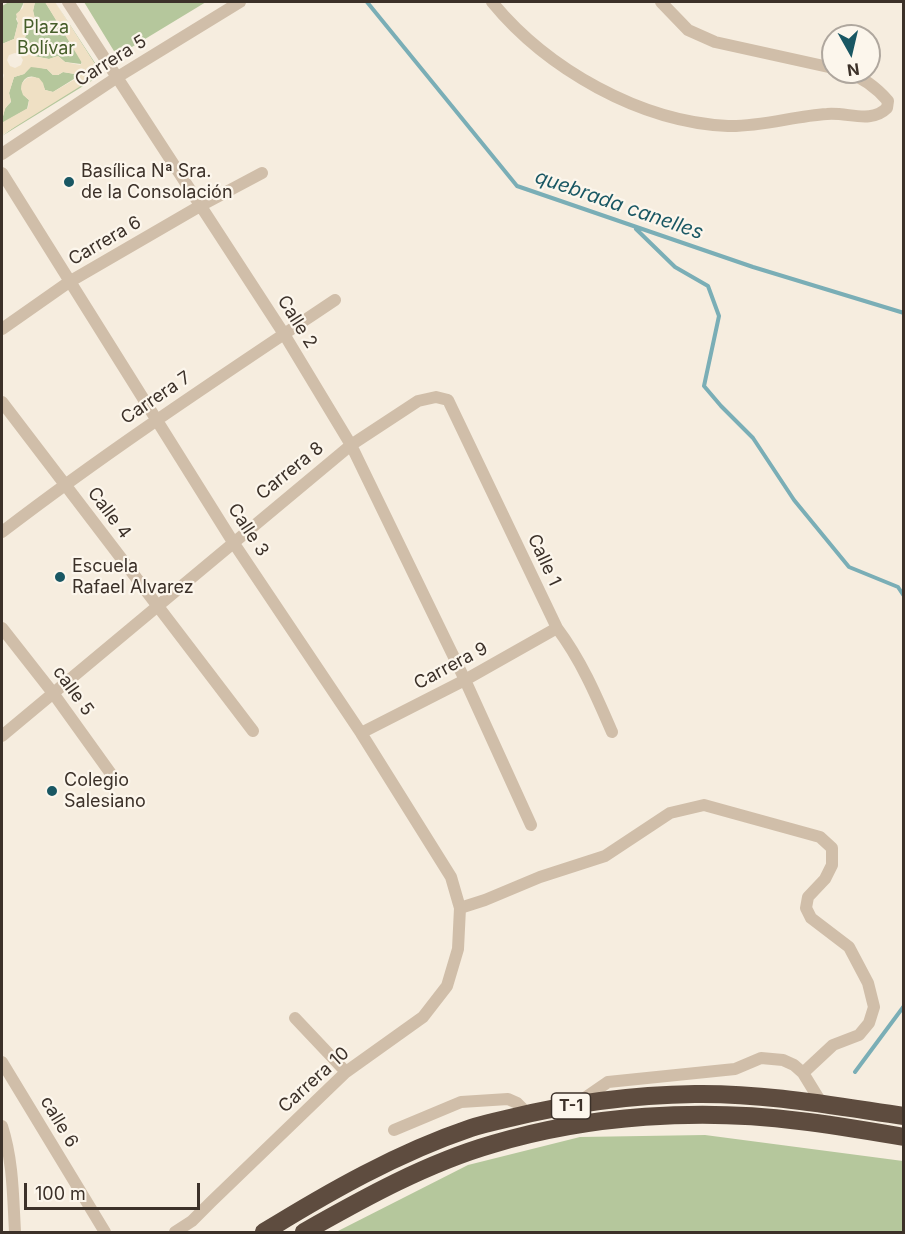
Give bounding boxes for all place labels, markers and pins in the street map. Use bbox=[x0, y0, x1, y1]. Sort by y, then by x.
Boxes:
place label: Basílica Nª Sra. de la Consolación bbox=[81, 161, 233, 204]
marker: Basílica Nª Sra. de la Consolación bbox=[62, 175, 76, 189]
place label: Escuela Rafael Alvarez bbox=[72, 556, 194, 598]
marker: Escuela Rafael Alvarez bbox=[53, 570, 67, 584]
place label: Colegio Salesiano bbox=[64, 770, 146, 812]
marker: Colegio Salesiano bbox=[45, 784, 59, 798]

